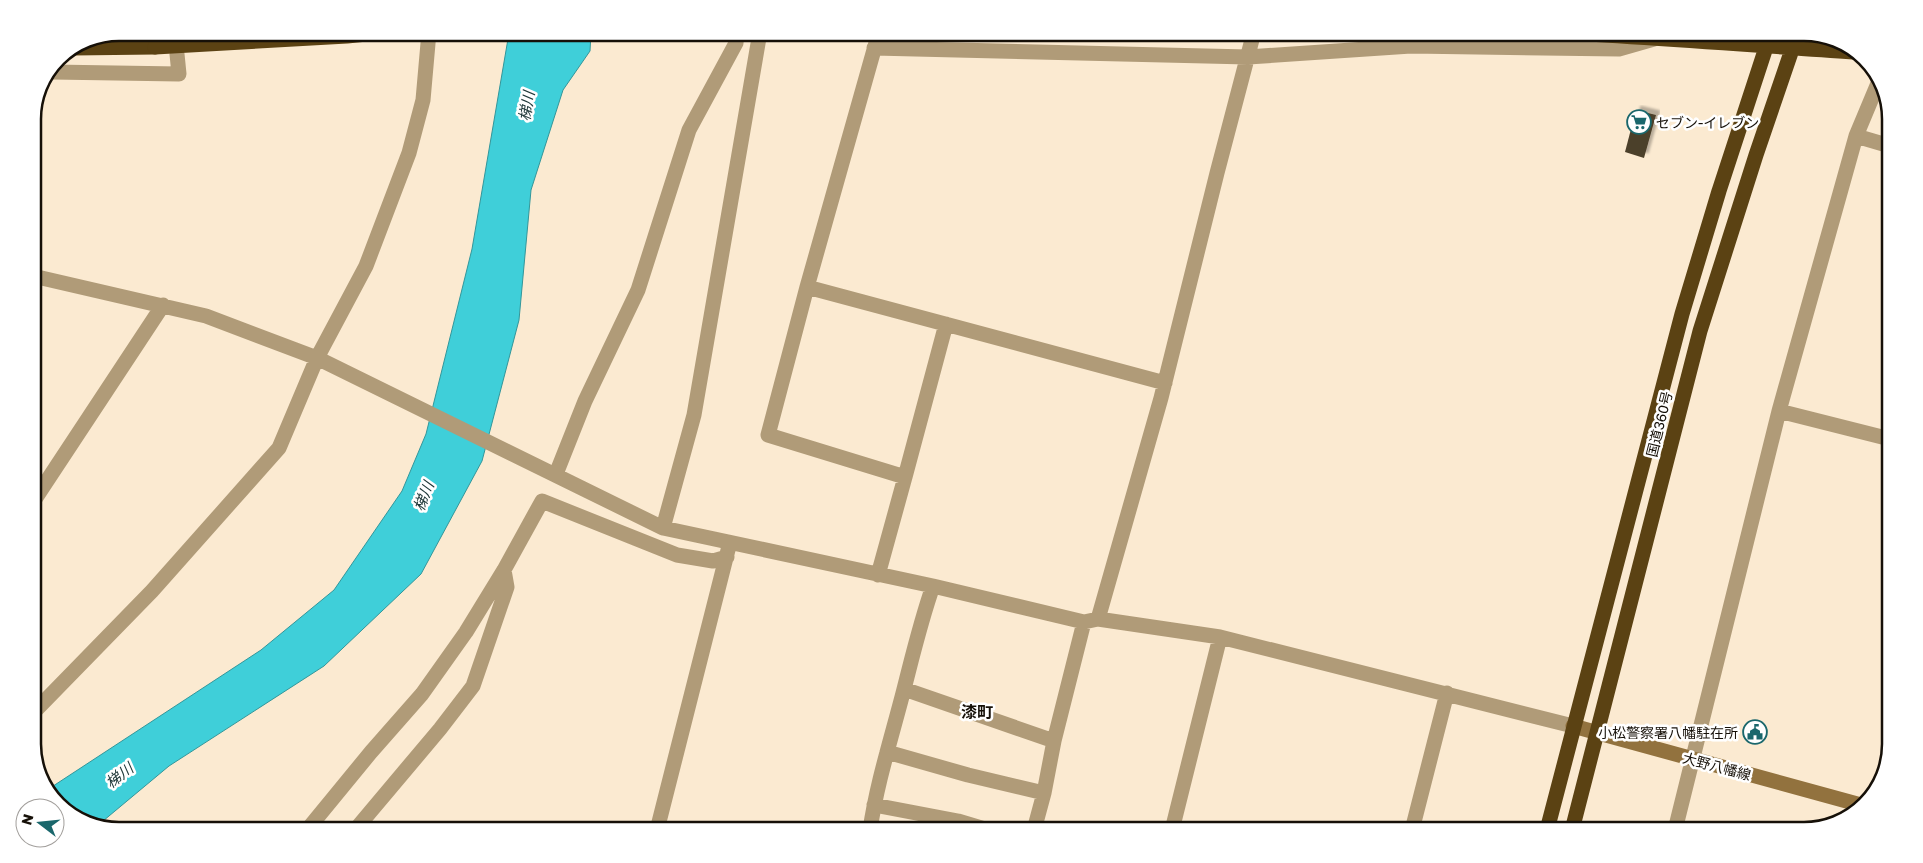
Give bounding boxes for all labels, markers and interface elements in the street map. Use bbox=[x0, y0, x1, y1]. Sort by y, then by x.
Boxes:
water label: 梯川 bbox=[515, 88, 538, 122]
supermarket icon: セブン-イレブン bbox=[1626, 109, 1652, 135]
place label: セブン-イレブン bbox=[1656, 114, 1759, 131]
street label: 国道360号 bbox=[1643, 389, 1675, 459]
water label: 梯川 bbox=[409, 477, 438, 513]
district label: 漆町 bbox=[961, 702, 993, 722]
public building icon: 小松警察署八幡駐在所 bbox=[1742, 719, 1768, 745]
place label: 小松警察署八幡駐在所 bbox=[1598, 724, 1738, 741]
street label: 大野八幡線 bbox=[1681, 749, 1753, 783]
water label: 梯川 bbox=[102, 757, 138, 791]
north arrow bbox=[15, 798, 65, 848]
text: N bbox=[17, 812, 37, 827]

